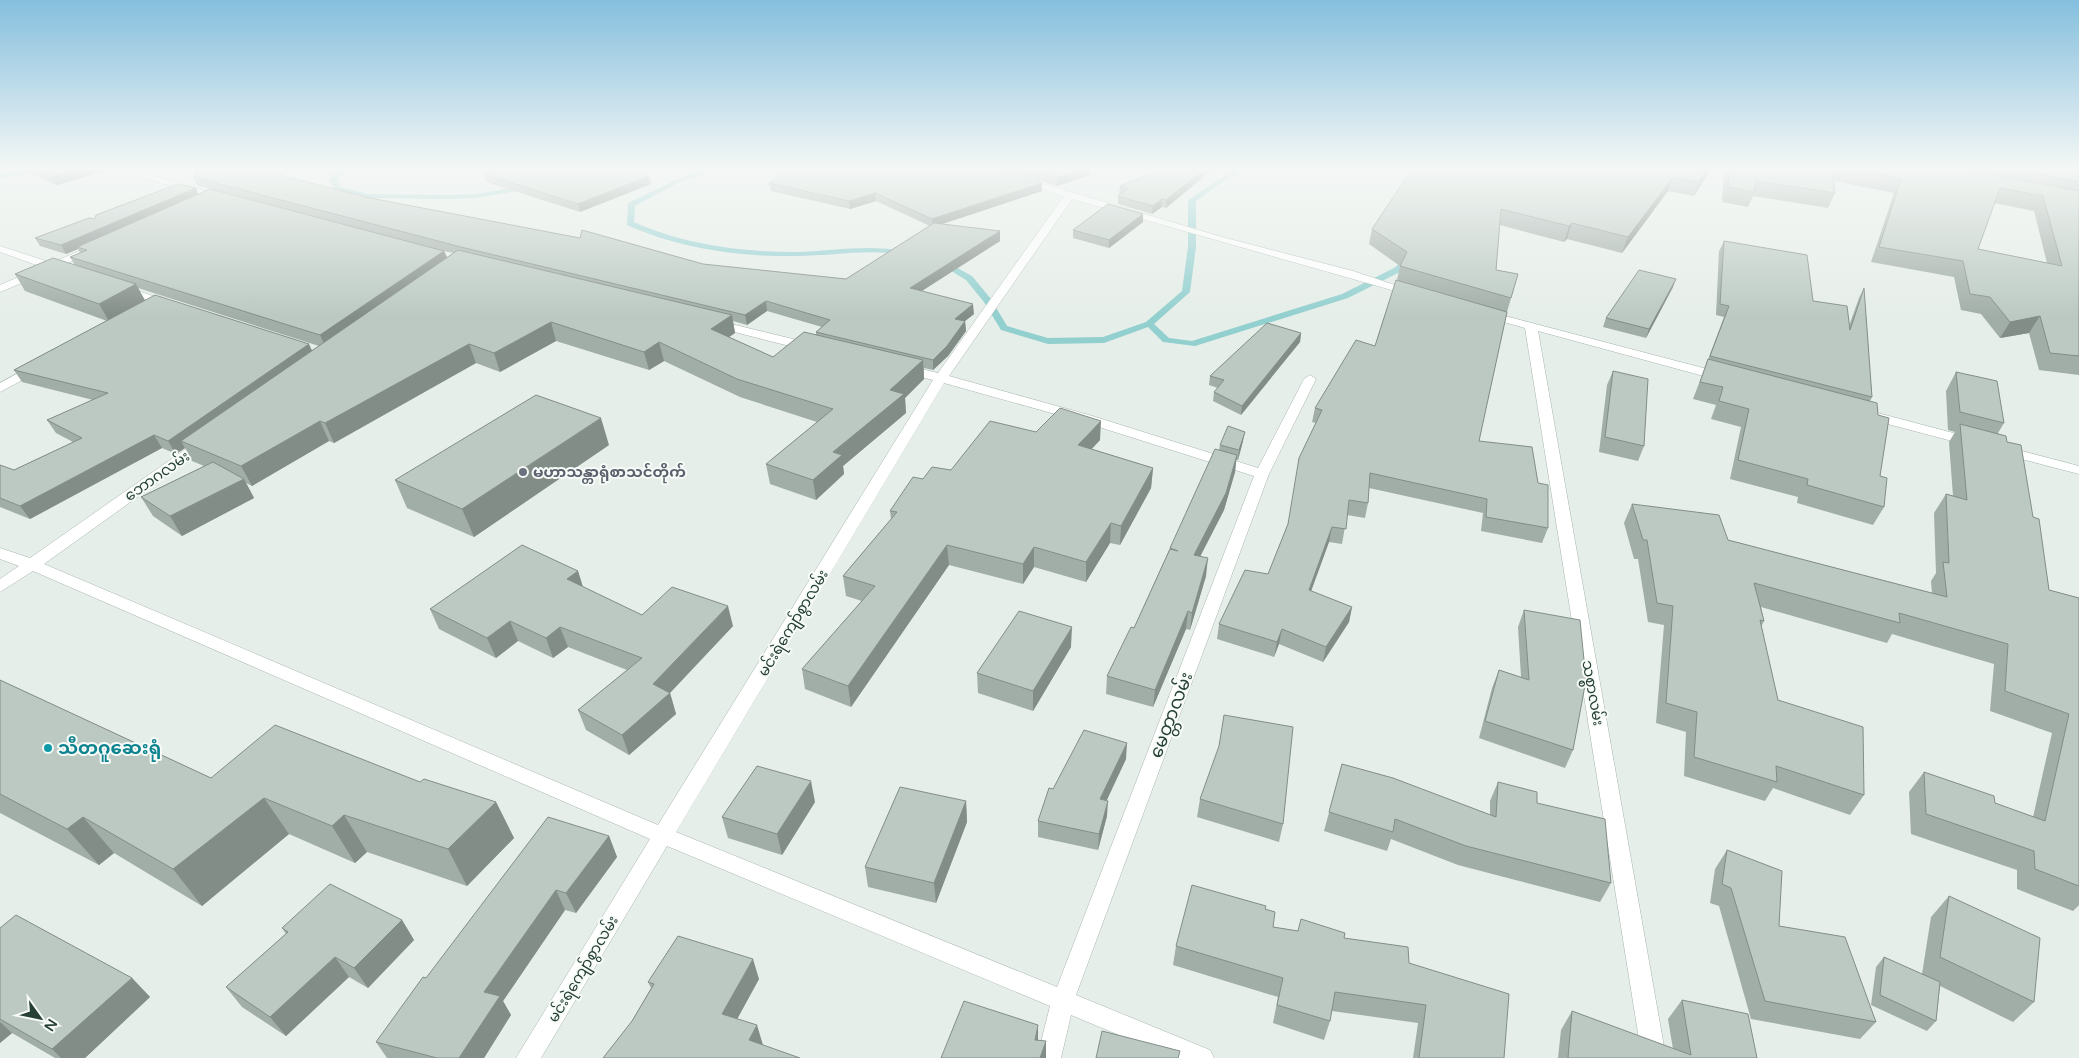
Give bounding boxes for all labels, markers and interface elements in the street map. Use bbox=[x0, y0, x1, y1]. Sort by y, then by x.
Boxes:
street label: ဘောဂလမ်း bbox=[120, 446, 193, 505]
place label: မဟာသန္တာရုံစာသင်တိုက် bbox=[533, 462, 686, 484]
marker: မဟာသန္တာရုံစာသင်တိုက် bbox=[517, 466, 529, 478]
street label: မင်းရဲကျော်စွာလမ်း bbox=[753, 566, 835, 681]
street label: သစ္စာလမ်း bbox=[1575, 659, 1609, 728]
street label: မေတ္တာလမ်း bbox=[1143, 668, 1201, 763]
place label: သီတဂူဆေးရုံ bbox=[58, 736, 161, 762]
marker: သီတဂူဆေးရုံ bbox=[42, 742, 54, 754]
street label: မင်းရဲကျော်စွာလမ်း bbox=[543, 912, 625, 1027]
north arrow bbox=[15, 993, 65, 1043]
text: N bbox=[40, 1015, 61, 1034]

